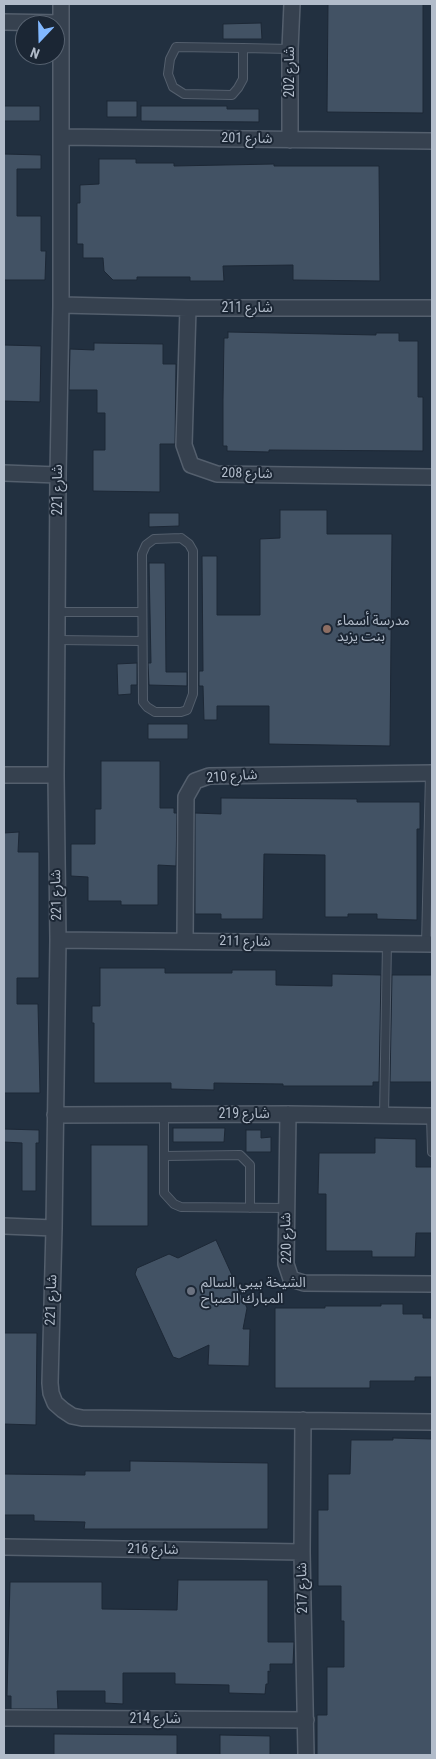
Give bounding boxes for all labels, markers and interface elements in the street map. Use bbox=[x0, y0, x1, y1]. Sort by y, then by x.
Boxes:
north arrow bbox=[15, 15, 65, 65]
text: N bbox=[28, 44, 42, 62]
street label: شارع 202 bbox=[282, 46, 298, 98]
street label: شارع 201 bbox=[221, 130, 273, 148]
street label: شارع 211 bbox=[221, 300, 273, 316]
street label: شارع 221 bbox=[50, 464, 66, 516]
street label: شارع 208 bbox=[221, 465, 273, 483]
place label: مدرسة أسماء بنت يزيد bbox=[337, 613, 410, 646]
marker: مدرسة أسماء بنت يزيد bbox=[321, 623, 333, 635]
street label: شارع 210 bbox=[206, 767, 258, 787]
street label: شارع 221 bbox=[48, 869, 66, 921]
street label: شارع 211 bbox=[219, 933, 271, 951]
street label: شارع 219 bbox=[218, 1106, 270, 1122]
street label: شارع 220 bbox=[278, 1212, 296, 1264]
street label: شارع 221 bbox=[43, 1274, 61, 1326]
place label: الشيخة بيبي السالم المبارك الصباح bbox=[201, 1275, 306, 1308]
marker: الشيخة بيبي السالم المبارك الصباح bbox=[185, 1285, 197, 1297]
street label: شارع 216 bbox=[127, 1541, 179, 1559]
street label: شارع 217 bbox=[294, 1562, 312, 1614]
street label: شارع 214 bbox=[129, 1711, 181, 1727]

